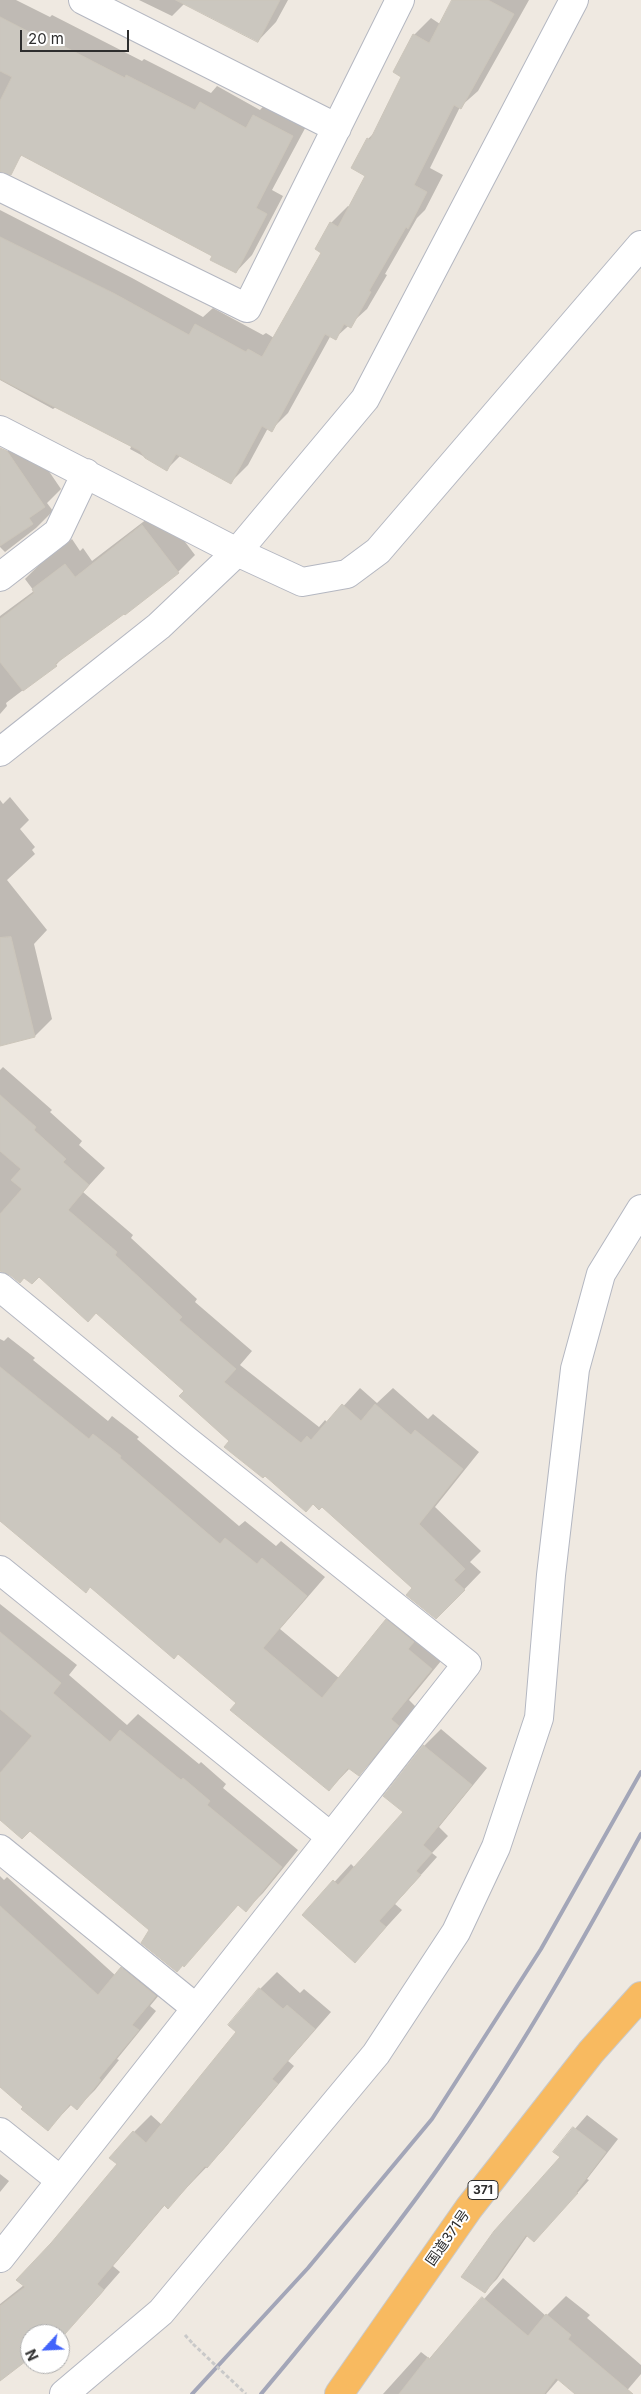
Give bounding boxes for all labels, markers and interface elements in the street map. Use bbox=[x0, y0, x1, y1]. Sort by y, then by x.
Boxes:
scale bar bbox=[22, 20, 131, 52]
text: 20 m bbox=[28, 29, 64, 48]
road number: 371 bbox=[468, 2180, 498, 2200]
street label: 国道371号 bbox=[423, 2207, 473, 2269]
north arrow bbox=[20, 2324, 70, 2374]
text: N bbox=[22, 2347, 42, 2364]

